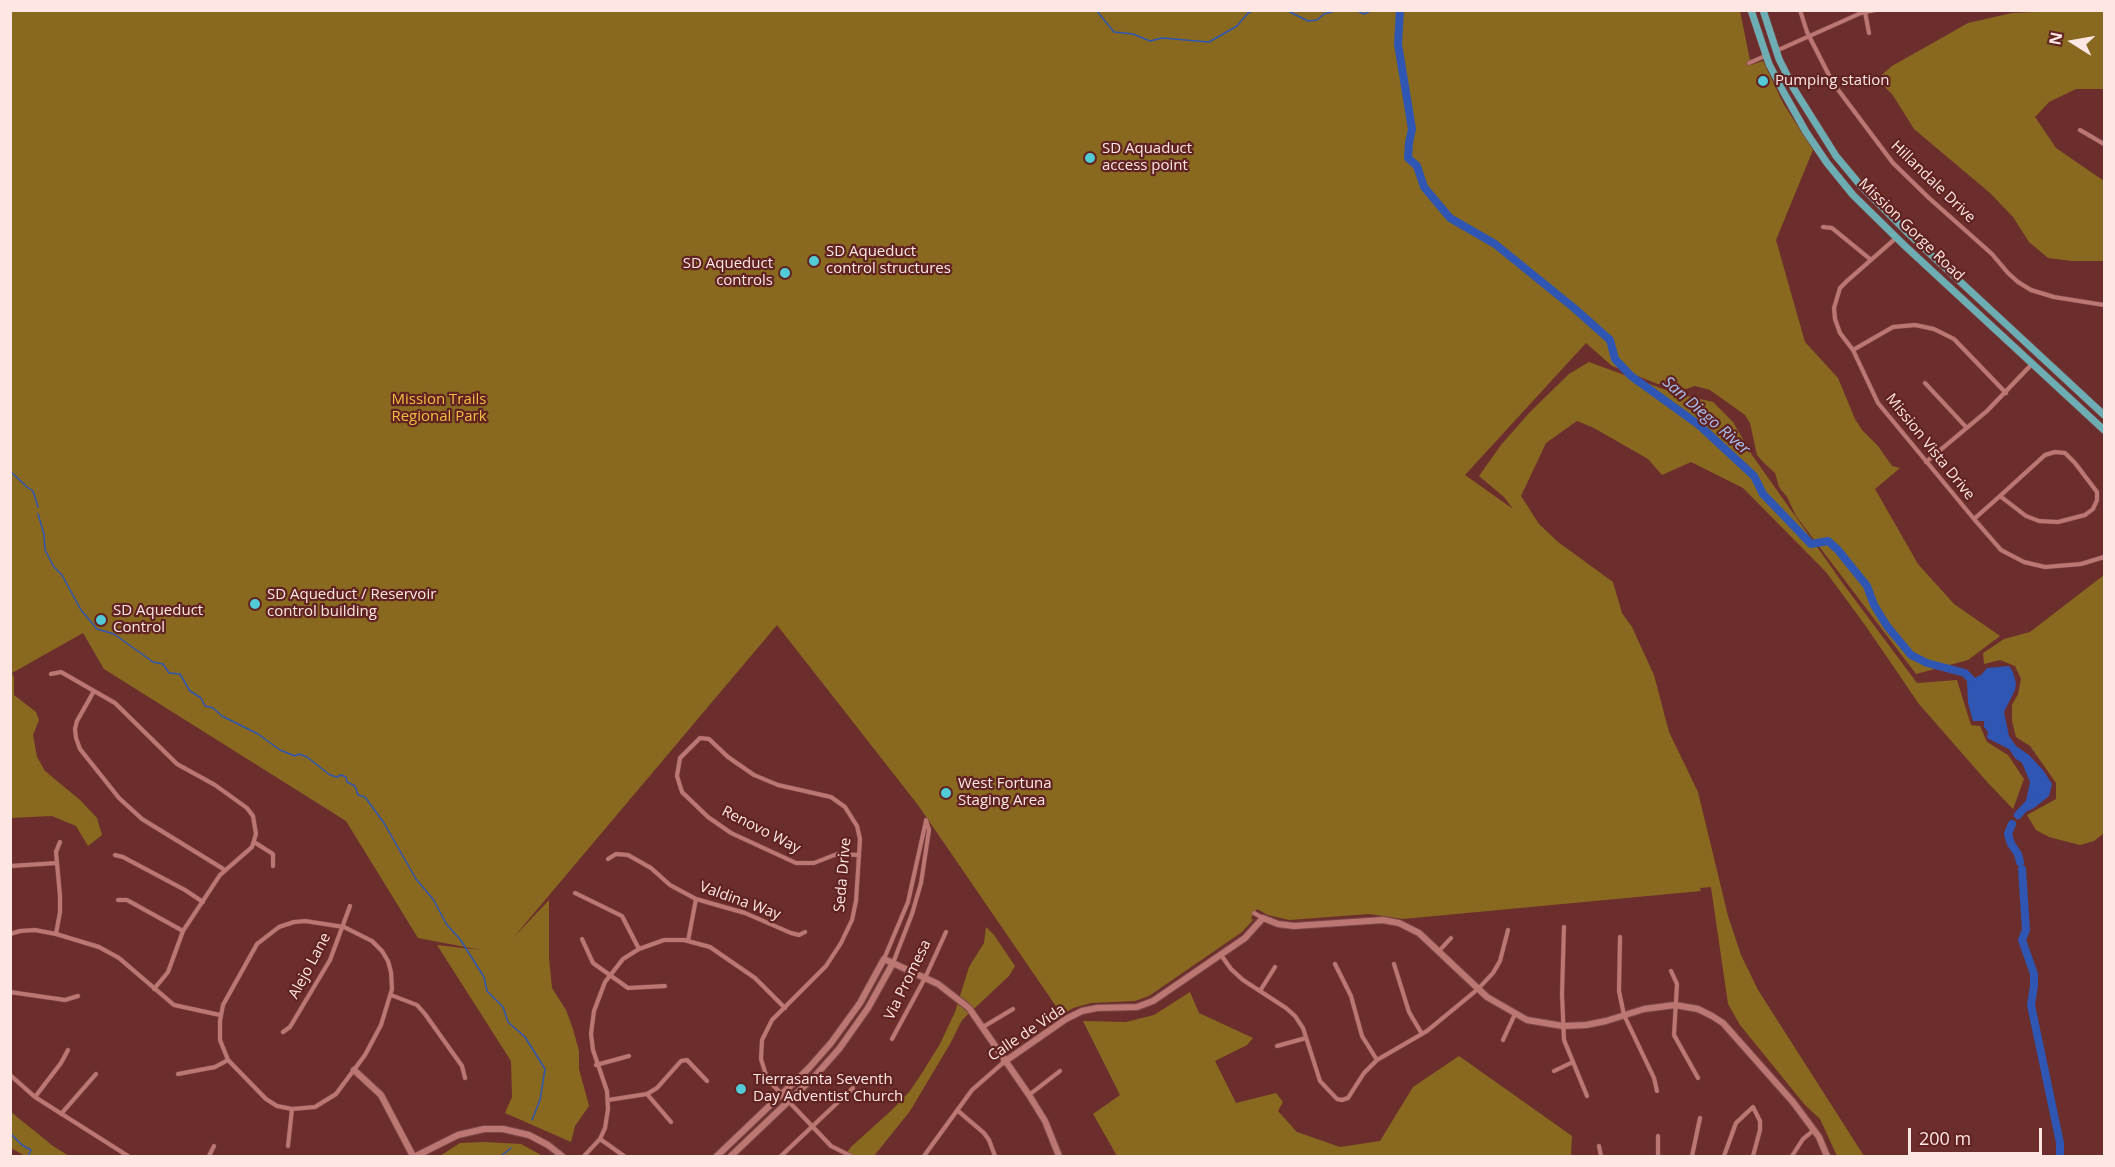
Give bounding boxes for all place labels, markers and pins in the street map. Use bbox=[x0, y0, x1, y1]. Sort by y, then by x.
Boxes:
place label: Pumping station bbox=[1775, 72, 1889, 90]
marker: Pumping station bbox=[1756, 74, 1770, 88]
place label: SD Aquaduct access point bbox=[1102, 140, 1192, 175]
marker: SD Aquaduct access point bbox=[1083, 151, 1097, 165]
place label: SD Aqueduct control structures bbox=[826, 243, 951, 278]
marker: SD Aqueduct control structures bbox=[807, 254, 821, 268]
place label: SD Aqueduct controls bbox=[683, 255, 773, 290]
marker: SD Aqueduct controls bbox=[778, 266, 792, 280]
place label: SD Aqueduct / Reservoir control building bbox=[267, 586, 436, 621]
marker: SD Aqueduct / Reservoir control building bbox=[248, 597, 262, 611]
place label: SD Aqueduct Control bbox=[113, 602, 203, 637]
marker: SD Aqueduct Control bbox=[94, 613, 108, 627]
place label: West Fortuna Staging Area bbox=[958, 775, 1052, 810]
marker: West Fortuna Staging Area bbox=[939, 786, 953, 800]
place label: Tierrasanta Seventh Day Adventist Church bbox=[753, 1071, 903, 1106]
marker: Tierrasanta Seventh Day Adventist Church bbox=[734, 1082, 748, 1096]

